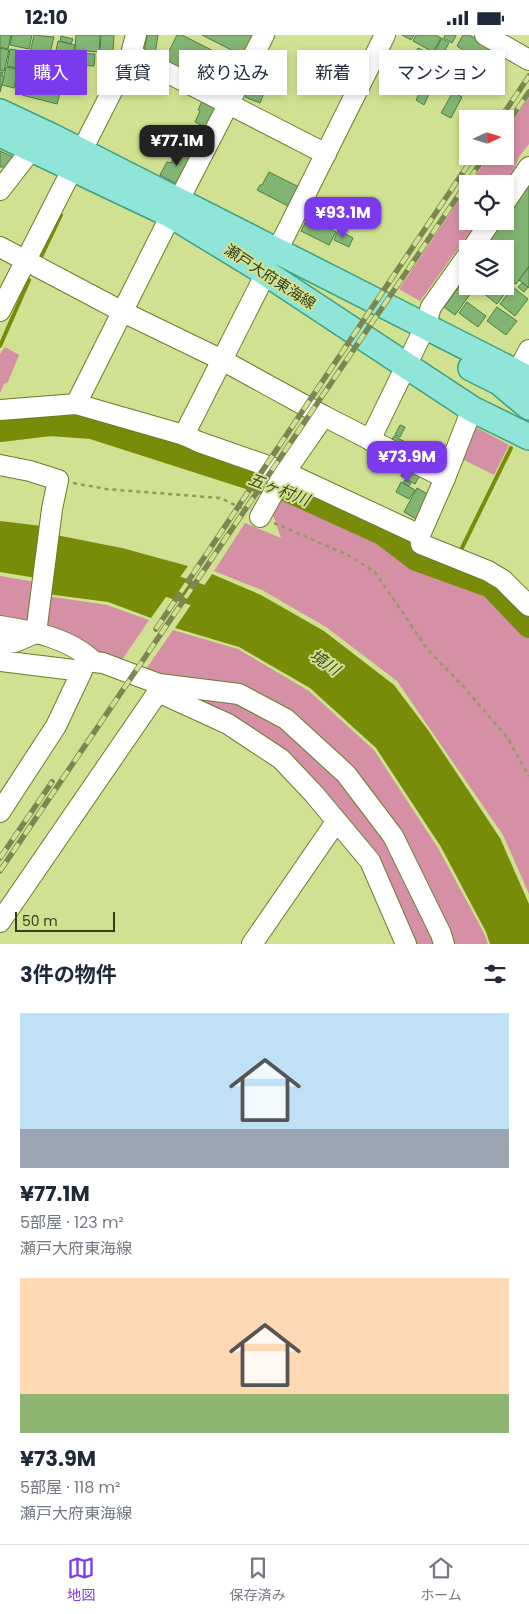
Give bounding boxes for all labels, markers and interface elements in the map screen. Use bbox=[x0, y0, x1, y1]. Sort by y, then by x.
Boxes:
text: 12:10 bbox=[25, 4, 68, 31]
chip: 購入 bbox=[15, 50, 87, 95]
chip: 賃貸 bbox=[97, 50, 169, 95]
chip: 絞り込み bbox=[179, 50, 287, 95]
chip: 新着 bbox=[297, 50, 369, 95]
chip: マンション bbox=[379, 50, 505, 95]
north arrow bbox=[459, 110, 514, 165]
map controls bbox=[459, 110, 514, 295]
pin: ¥77.1M bbox=[136, 125, 218, 167]
text: ¥77.1M bbox=[150, 129, 204, 152]
button: locate bbox=[459, 175, 514, 230]
pin: ¥93.1M bbox=[302, 197, 384, 239]
text: ¥93.1M bbox=[315, 201, 371, 224]
street label: 瀬戸大府東海線 bbox=[221, 239, 320, 314]
button: layers bbox=[459, 240, 514, 295]
pin: ¥73.9M bbox=[366, 441, 448, 483]
text: ¥73.9M bbox=[378, 445, 436, 468]
water label: 五ヶ村川 bbox=[245, 467, 315, 512]
water label: 境川 bbox=[305, 644, 346, 682]
scale bar bbox=[15, 909, 115, 932]
text: 50 m bbox=[22, 911, 58, 931]
text: 3件の物件 bbox=[20, 960, 117, 989]
icon: filters bbox=[481, 960, 509, 988]
icon: home bbox=[220, 1045, 310, 1135]
text: ¥77.1M bbox=[20, 1179, 90, 1208]
text: 5部屋 · 123 m² bbox=[20, 1211, 124, 1234]
text: 瀬戸大府東海線 bbox=[20, 1237, 132, 1260]
icon: home bbox=[220, 1310, 310, 1400]
text: ¥73.9M bbox=[20, 1444, 96, 1473]
text: 5部屋 · 118 m² bbox=[20, 1476, 120, 1499]
text: 瀬戸大府東海線 bbox=[20, 1502, 132, 1525]
tab: 地図 bbox=[67, 1554, 95, 1606]
tab: 保存済み bbox=[230, 1554, 286, 1606]
tab: ホーム bbox=[420, 1554, 462, 1606]

